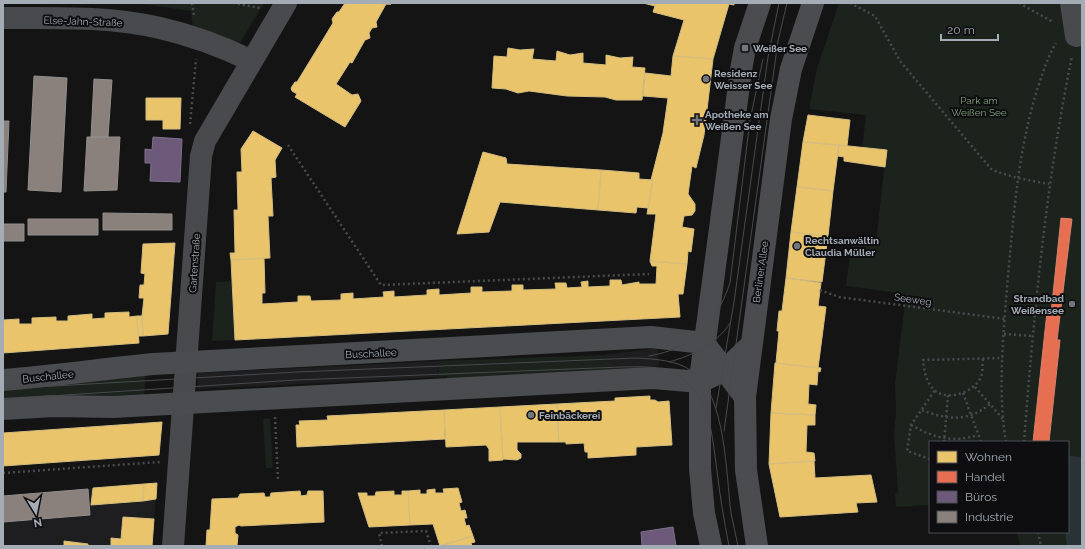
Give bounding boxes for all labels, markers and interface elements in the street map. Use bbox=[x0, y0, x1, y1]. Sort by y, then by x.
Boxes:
street label: Else-Jahn-Straße bbox=[43, 15, 123, 28]
scale bar bbox=[941, 16, 998, 42]
text: 20 m bbox=[947, 23, 975, 37]
marker: Weißer See bbox=[740, 43, 750, 53]
place label: Weißer See bbox=[753, 43, 807, 54]
place label: Residenz Weisser See bbox=[714, 68, 772, 91]
marker: Residenz Weisser See bbox=[701, 74, 711, 84]
park label: Park am Weißen See bbox=[951, 95, 1007, 118]
place label: Apotheke am Weißen See bbox=[705, 109, 769, 132]
marker: Apotheke am Weißen See bbox=[692, 115, 702, 125]
street label: Gartenstraße bbox=[187, 233, 202, 293]
place label: Rechtsanwältin Claudia Müller bbox=[805, 235, 879, 258]
street label: Berliner Allee bbox=[751, 240, 770, 304]
marker: Rechtsanwältin Claudia Müller bbox=[792, 241, 802, 251]
street label: Seeweg bbox=[894, 291, 932, 308]
place label: Strandbad Weißensee bbox=[1011, 293, 1065, 316]
marker: Strandbad Weißensee bbox=[1067, 299, 1077, 309]
street label: Buschallee bbox=[345, 347, 397, 360]
street label: Buschallee bbox=[22, 368, 74, 385]
marker: Feinbäckerei bbox=[526, 410, 536, 420]
place label: Feinbäckerei bbox=[539, 410, 600, 421]
legend bbox=[929, 441, 1069, 533]
text: Wohnen bbox=[965, 450, 1012, 464]
text: Handel bbox=[965, 470, 1006, 484]
text: Büros bbox=[965, 490, 997, 504]
north arrow bbox=[16, 493, 56, 533]
text: Industrie bbox=[965, 510, 1013, 524]
text: N bbox=[32, 515, 43, 529]

